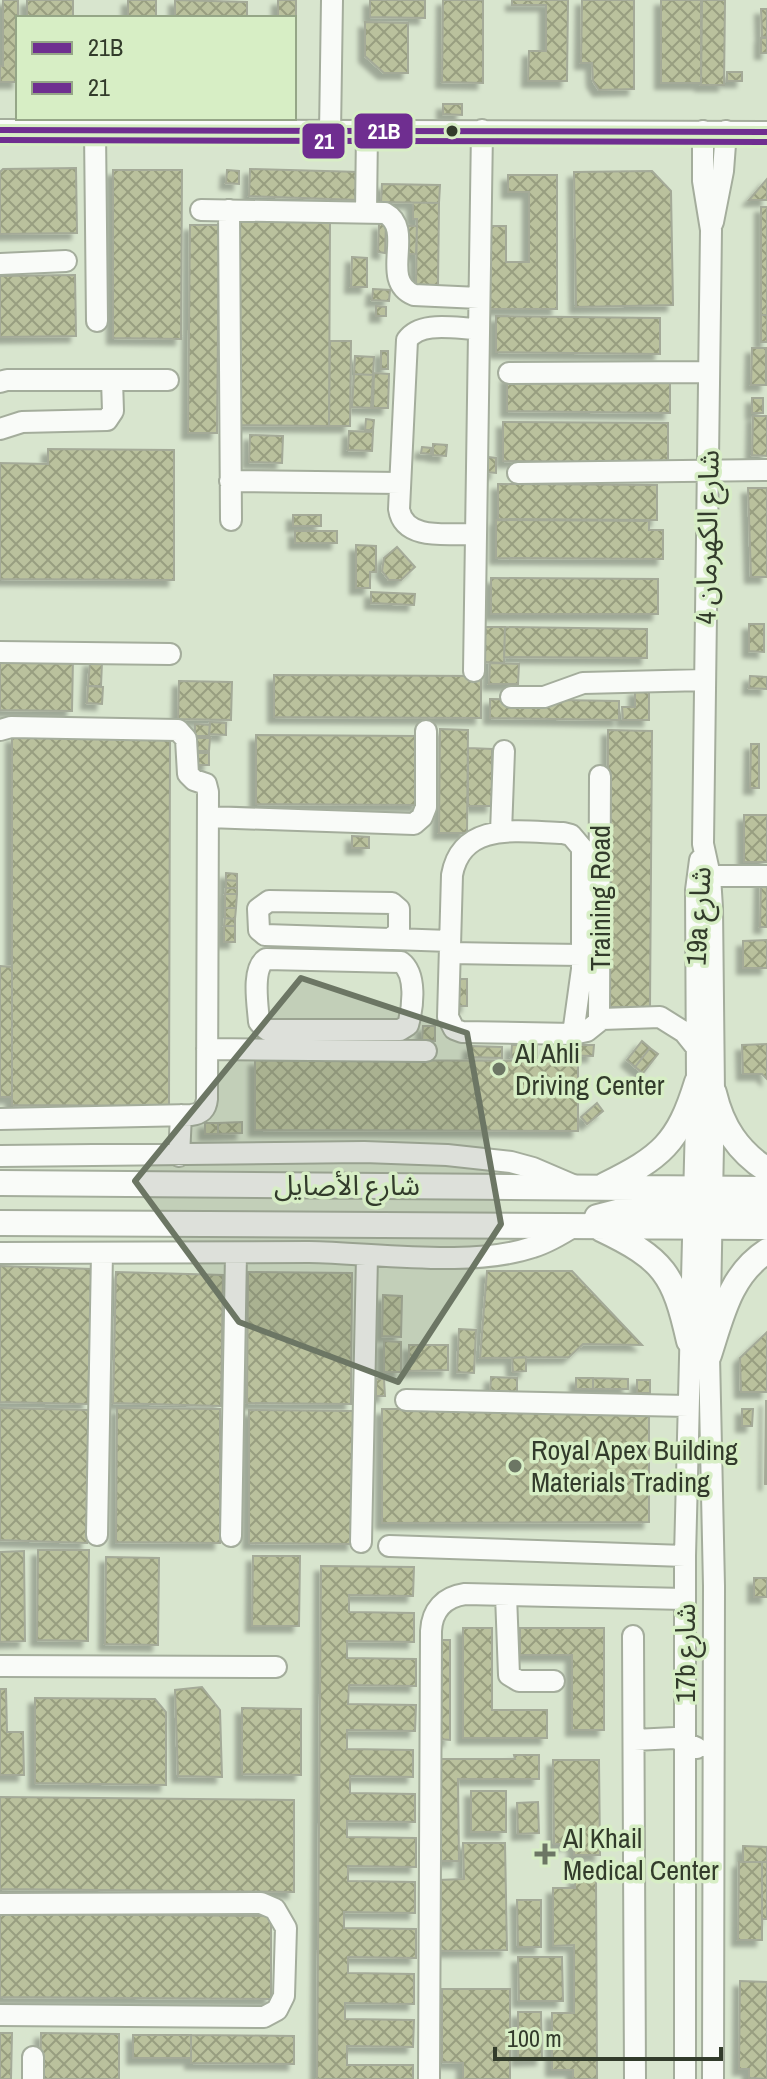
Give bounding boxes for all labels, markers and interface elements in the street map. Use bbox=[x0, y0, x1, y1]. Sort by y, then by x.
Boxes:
legend bbox=[16, 16, 296, 120]
text: 21B bbox=[88, 31, 123, 63]
text: 21 bbox=[88, 71, 110, 103]
line badge: 21B bbox=[353, 112, 414, 150]
text: 21B bbox=[367, 116, 401, 146]
line badge: 21 bbox=[301, 122, 346, 160]
unlabelled marker bbox=[444, 123, 460, 139]
text: 21 bbox=[314, 126, 335, 156]
street label: شارع الكهرمان 4 bbox=[686, 449, 730, 625]
street label: Training Road bbox=[581, 825, 619, 971]
street label: 19a شارع bbox=[676, 865, 722, 967]
place label: Al Ahli Driving Center bbox=[514, 1034, 665, 1104]
marker: Al Ahli Driving Center bbox=[490, 1060, 508, 1078]
street label: شارع الأصايل bbox=[274, 1166, 420, 1206]
place label: Royal Apex Building Materials Trading bbox=[531, 1431, 738, 1501]
marker: Royal Apex Building Materials Trading bbox=[506, 1457, 524, 1475]
street label: 17b شارع bbox=[666, 1603, 706, 1703]
place label: Al Khail Medical Center bbox=[562, 1819, 719, 1889]
marker: Al Khail Medical Center bbox=[534, 1843, 556, 1865]
scale bar bbox=[495, 2011, 721, 2061]
text: 100 m bbox=[507, 2022, 562, 2054]

